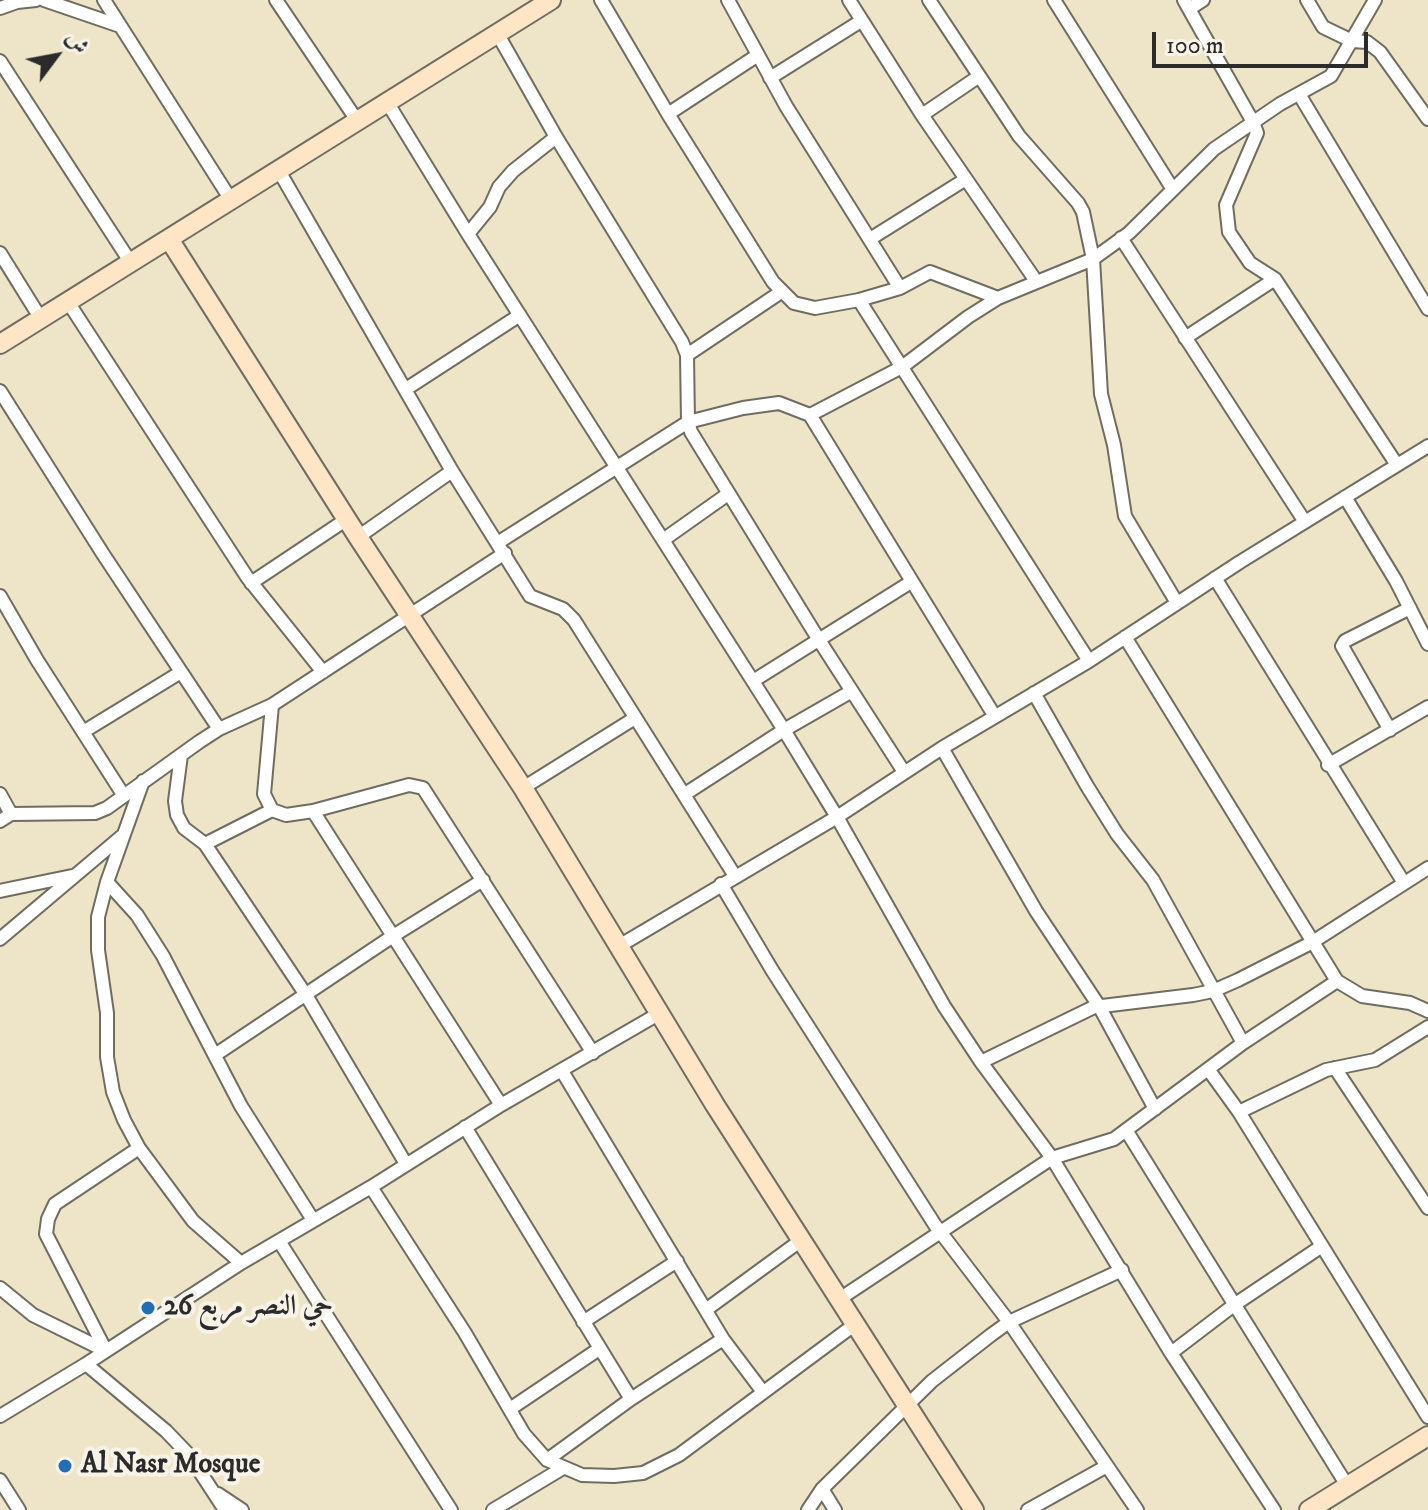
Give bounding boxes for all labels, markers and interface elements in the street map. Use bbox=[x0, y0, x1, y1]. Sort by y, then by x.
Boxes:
north arrow bbox=[16, 16, 96, 96]
scale bar bbox=[1156, 16, 1372, 66]
text: ش bbox=[60, 27, 94, 59]
text: 100 m bbox=[1166, 31, 1224, 61]
place label: حي النصر مربع 26 bbox=[164, 1291, 333, 1325]
marker: حي النصر مربع 26 bbox=[139, 1299, 157, 1317]
place label: Al Nasr Mosque bbox=[81, 1449, 260, 1483]
marker: Al Nasr Mosque bbox=[56, 1457, 74, 1475]

